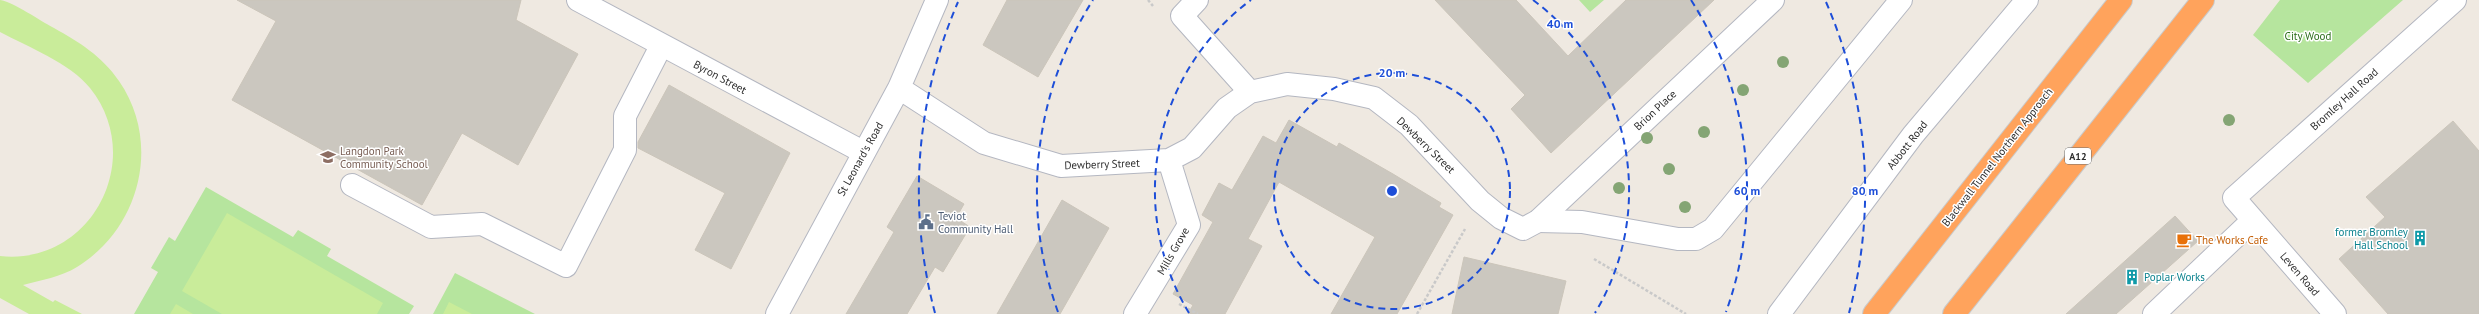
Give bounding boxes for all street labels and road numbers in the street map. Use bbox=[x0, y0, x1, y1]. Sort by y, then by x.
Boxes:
street label: Byron Street bbox=[691, 57, 749, 97]
street label: Bromley Hall Road bbox=[2307, 65, 2381, 133]
street label: Blackwall Tunnel Northern Approach bbox=[1939, 85, 2055, 229]
street label: Brion Place bbox=[1631, 87, 1679, 133]
street label: Dewberry Street bbox=[1394, 114, 1458, 176]
street label: Abbott Road bbox=[1884, 118, 1930, 172]
street label: St Leonard's Road bbox=[834, 119, 886, 199]
road number: A12 bbox=[2065, 148, 2091, 164]
street label: Dewberry Street bbox=[1064, 156, 1140, 172]
street label: Mills Grove bbox=[1154, 224, 1192, 277]
street label: Leven Road bbox=[2277, 249, 2323, 299]

